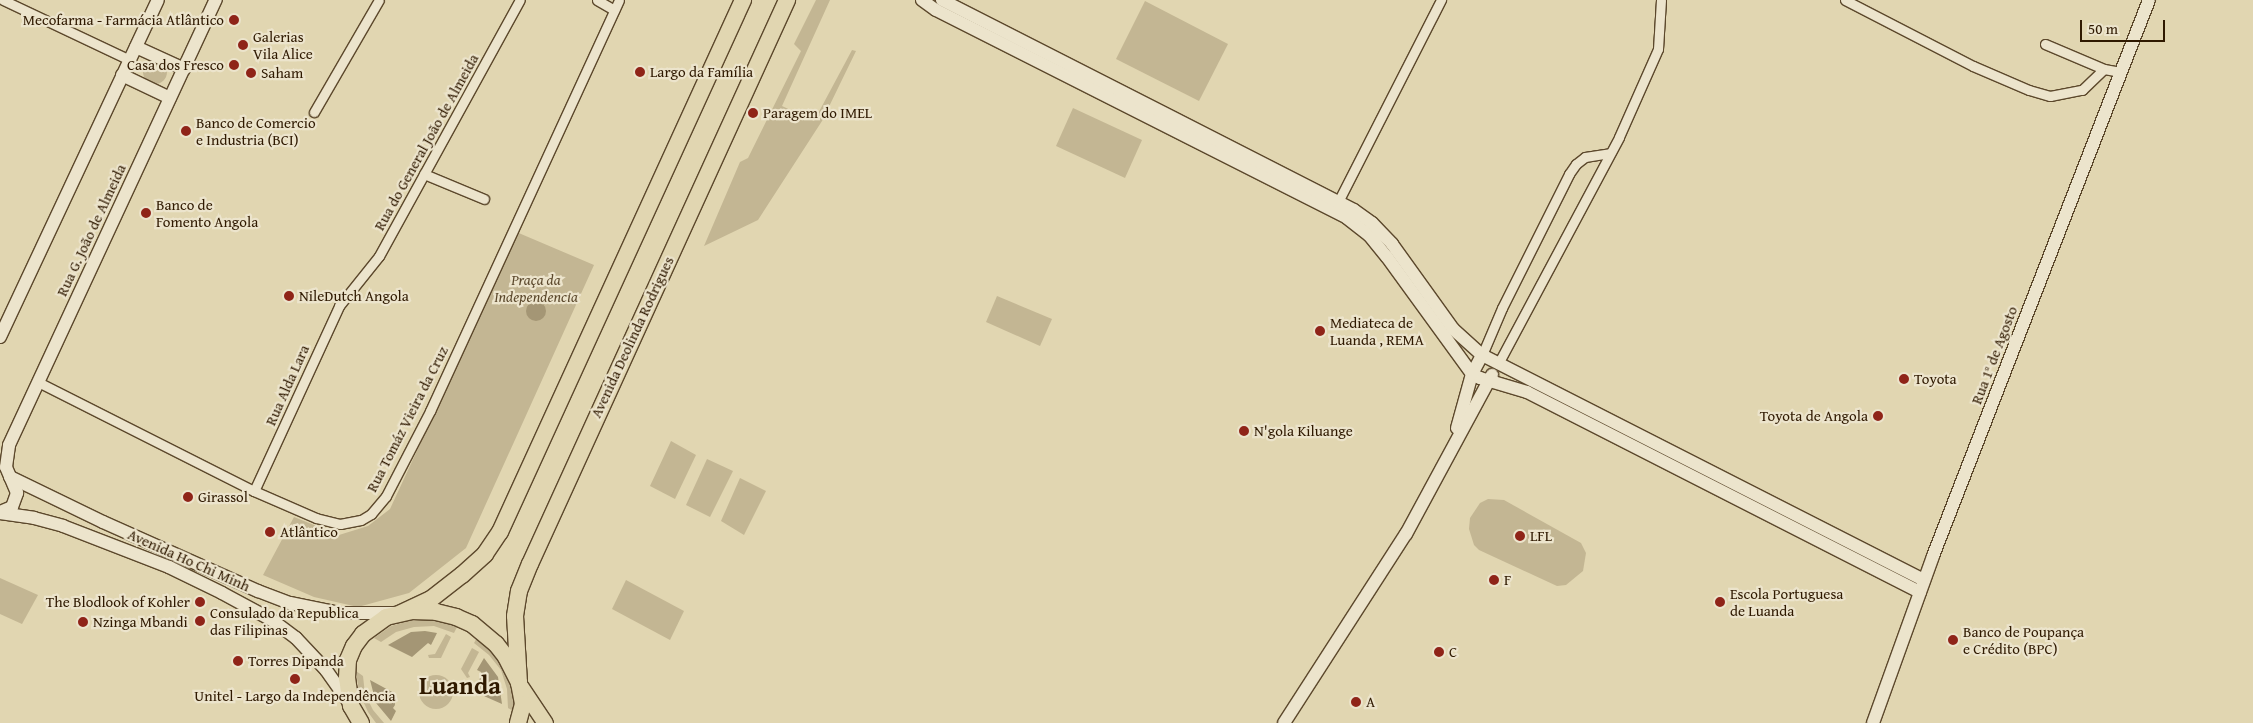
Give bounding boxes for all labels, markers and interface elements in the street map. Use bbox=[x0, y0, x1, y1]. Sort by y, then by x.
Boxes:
scale bar bbox=[2083, 10, 2168, 42]
place label: Mecofarma - Farmácia Atlântico bbox=[23, 11, 224, 29]
marker: Mecofarma - Farmácia Atlântico bbox=[228, 14, 240, 26]
text: 50 m bbox=[2088, 18, 2118, 39]
place label: Galerias Vila Alice bbox=[253, 27, 313, 62]
marker: Galerias Vila Alice bbox=[237, 39, 249, 51]
street label: Rua do General João de Almeida bbox=[370, 51, 482, 233]
place label: Casa dos Fresco bbox=[127, 56, 224, 74]
marker: Casa dos Fresco bbox=[228, 59, 240, 71]
place label: Largo da Família bbox=[650, 63, 753, 81]
place label: Saham bbox=[261, 64, 303, 82]
marker: Largo da Família bbox=[634, 66, 646, 78]
marker: Saham bbox=[245, 67, 257, 79]
place label: Paragem do IMEL bbox=[763, 104, 872, 122]
marker: Paragem do IMEL bbox=[747, 107, 759, 119]
place label: Banco de Comercio e Industria (BCI) bbox=[196, 113, 316, 148]
marker: Banco de Comercio e Industria (BCI) bbox=[180, 125, 192, 137]
street label: Rua G. João de Almeida bbox=[52, 161, 130, 299]
place label: Banco de Fomento Angola bbox=[156, 195, 258, 230]
marker: Banco de Fomento Angola bbox=[140, 207, 152, 219]
street label: Avenida Deolinda Rodrigues bbox=[587, 254, 677, 420]
park label: Praça da Independencia bbox=[494, 270, 578, 305]
place label: NileDutch Angola bbox=[299, 287, 409, 305]
marker: NileDutch Angola bbox=[283, 290, 295, 302]
street label: Rua 1º de Agosto bbox=[1967, 304, 2021, 406]
place label: Mediateca de Luanda , REMA bbox=[1330, 313, 1424, 348]
marker: Mediateca de Luanda , REMA bbox=[1314, 325, 1326, 337]
street label: Rua Alda Lara bbox=[261, 342, 313, 428]
street label: Rua Tomáz Vieira da Cruz bbox=[362, 343, 452, 495]
place label: Toyota bbox=[1914, 370, 1957, 388]
marker: Toyota bbox=[1898, 373, 1910, 385]
place label: Toyota de Angola bbox=[1760, 407, 1868, 425]
marker: Toyota de Angola bbox=[1872, 410, 1884, 422]
place label: N'gola Kiluange bbox=[1254, 422, 1353, 440]
marker: N'gola Kiluange bbox=[1238, 425, 1250, 437]
place label: Girassol bbox=[198, 488, 248, 506]
marker: Girassol bbox=[182, 491, 194, 503]
place label: Atlântico bbox=[280, 523, 338, 541]
street label: Avenida Ho Chi Minh bbox=[125, 525, 253, 595]
marker: Atlântico bbox=[264, 526, 276, 538]
place label: LFL bbox=[1530, 527, 1552, 545]
marker: LFL bbox=[1514, 530, 1526, 542]
place label: F bbox=[1504, 571, 1511, 589]
marker: F bbox=[1488, 574, 1500, 586]
place label: Escola Portuguesa de Luanda bbox=[1730, 584, 1843, 619]
place label: The Blodlook of Kohler bbox=[46, 593, 190, 611]
marker: The Blodlook of Kohler bbox=[194, 596, 206, 608]
marker: Escola Portuguesa de Luanda bbox=[1714, 596, 1726, 608]
place label: Consulado da Republica das Filipinas bbox=[210, 603, 359, 638]
place label: Nzinga Mbandi bbox=[93, 613, 188, 631]
marker: Consulado da Republica das Filipinas bbox=[194, 615, 206, 627]
marker: Nzinga Mbandi bbox=[77, 616, 89, 628]
place label: Banco de Poupança e Crédito (BPC) bbox=[1963, 622, 2084, 657]
marker: Banco de Poupança e Crédito (BPC) bbox=[1947, 634, 1959, 646]
place label: C bbox=[1449, 643, 1457, 661]
marker: C bbox=[1433, 646, 1445, 658]
place label: Torres Dipanda bbox=[248, 652, 344, 670]
marker: Torres Dipanda bbox=[232, 655, 244, 667]
district label: Luanda bbox=[419, 670, 501, 700]
marker: Unitel - Largo da Independência bbox=[289, 673, 301, 685]
place label: Unitel - Largo da Independência bbox=[194, 687, 396, 705]
place label: A bbox=[1366, 693, 1375, 711]
marker: A bbox=[1350, 696, 1362, 708]

